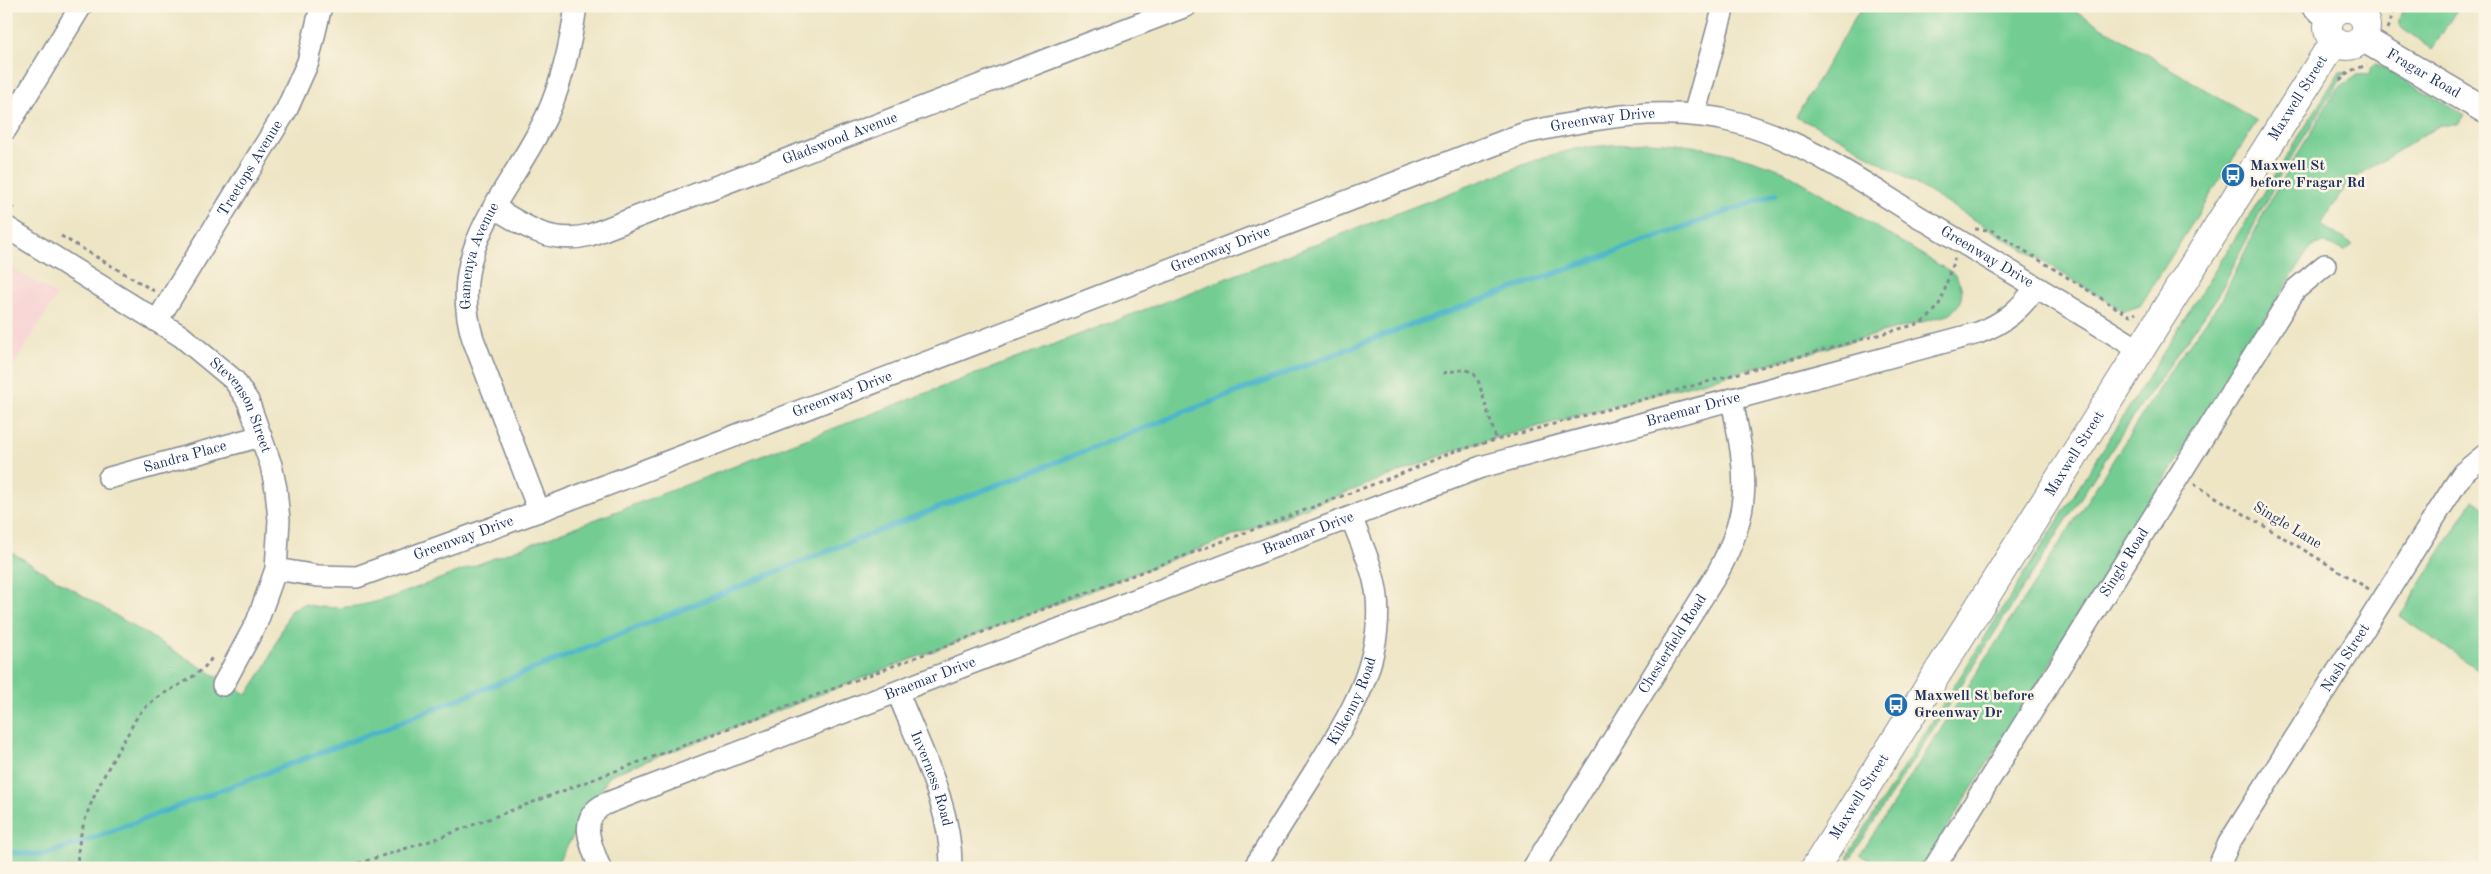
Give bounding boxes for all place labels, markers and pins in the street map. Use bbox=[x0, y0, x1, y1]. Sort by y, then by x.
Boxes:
place label: Maxwell St before Fragar Rd bbox=[2250, 159, 2365, 191]
bus stop icon: Maxwell St before Fragar Rd bbox=[2220, 162, 2246, 188]
place label: Maxwell St before Greenway Dr bbox=[1914, 689, 2034, 721]
bus stop icon: Maxwell St before Greenway Dr bbox=[1883, 692, 1909, 718]

